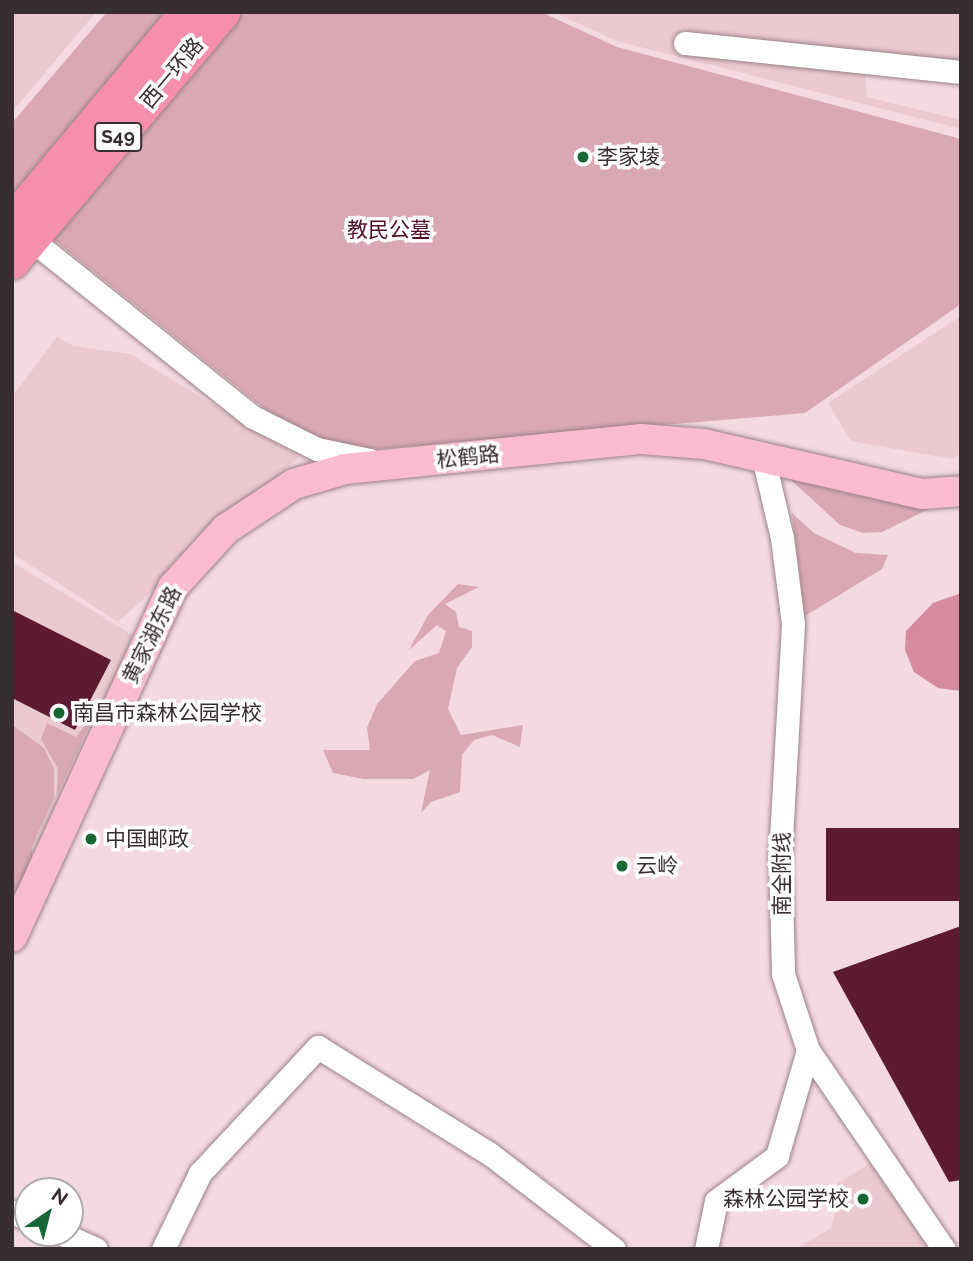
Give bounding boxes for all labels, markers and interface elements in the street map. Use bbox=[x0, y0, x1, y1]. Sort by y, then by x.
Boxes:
street label: 西一环路 bbox=[135, 33, 209, 113]
road number: S49 bbox=[94, 122, 142, 153]
place label: 李家堎 bbox=[597, 144, 660, 170]
marker: 李家堎 bbox=[575, 149, 591, 165]
park label: 教民公墓 bbox=[347, 217, 431, 243]
street label: 松鹤路 bbox=[435, 441, 501, 473]
street label: 黄家湖东路 bbox=[118, 582, 186, 688]
place label: 南昌市森林公园学校 bbox=[73, 700, 262, 726]
marker: 南昌市森林公园学校 bbox=[51, 705, 67, 721]
place label: 中国邮政 bbox=[105, 826, 189, 852]
marker: 中国邮政 bbox=[83, 831, 99, 847]
street label: 南全附线 bbox=[769, 832, 795, 916]
place label: 云岭 bbox=[636, 853, 678, 879]
marker: 云岭 bbox=[614, 858, 630, 874]
north arrow bbox=[14, 1177, 84, 1247]
text: N bbox=[48, 1183, 72, 1210]
place label: 森林公园学校 bbox=[723, 1186, 849, 1212]
marker: 森林公园学校 bbox=[855, 1191, 871, 1207]

